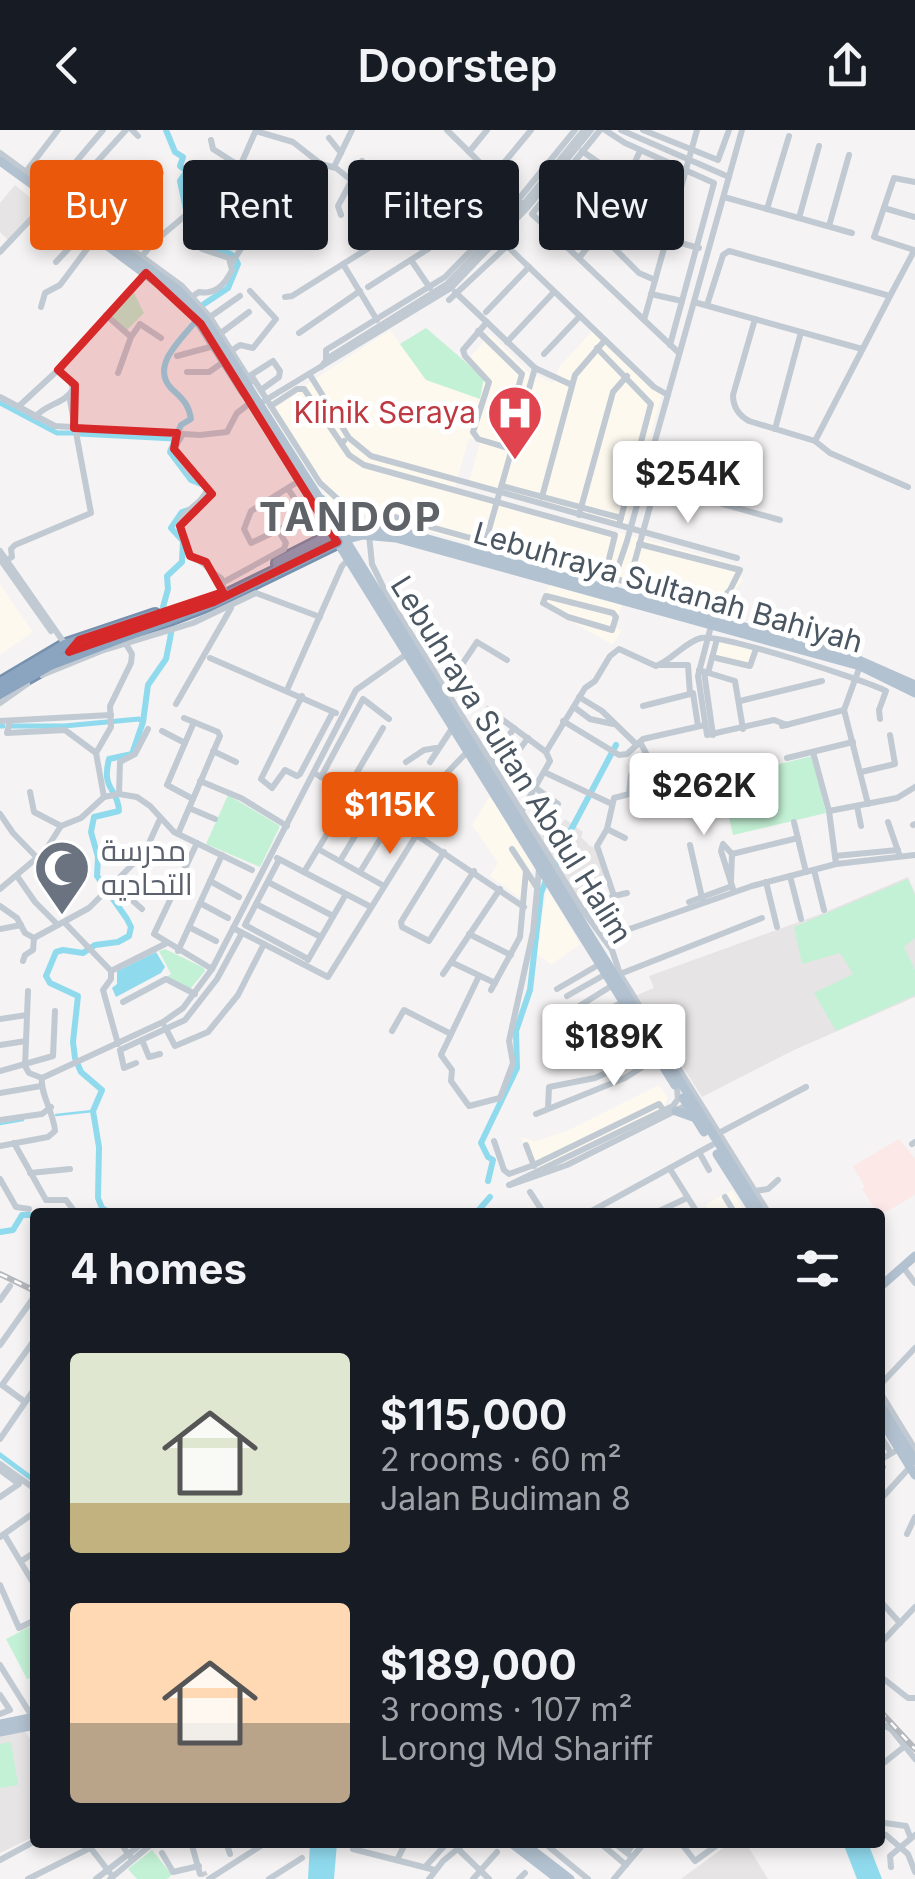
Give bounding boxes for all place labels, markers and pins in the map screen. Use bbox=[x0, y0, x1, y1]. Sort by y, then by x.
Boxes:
hospital icon: Klinik Seraya bbox=[485, 383, 545, 462]
place label: Klinik Seraya bbox=[293, 394, 476, 430]
pin: $254K bbox=[618, 441, 758, 526]
pin: $262K bbox=[634, 753, 774, 838]
pin: $115K bbox=[320, 772, 460, 857]
place label: مدرسة التحاديه bbox=[101, 832, 193, 902]
mosque icon: مدرسة التحاديه bbox=[32, 838, 92, 917]
pin: $189K bbox=[544, 1004, 684, 1089]

